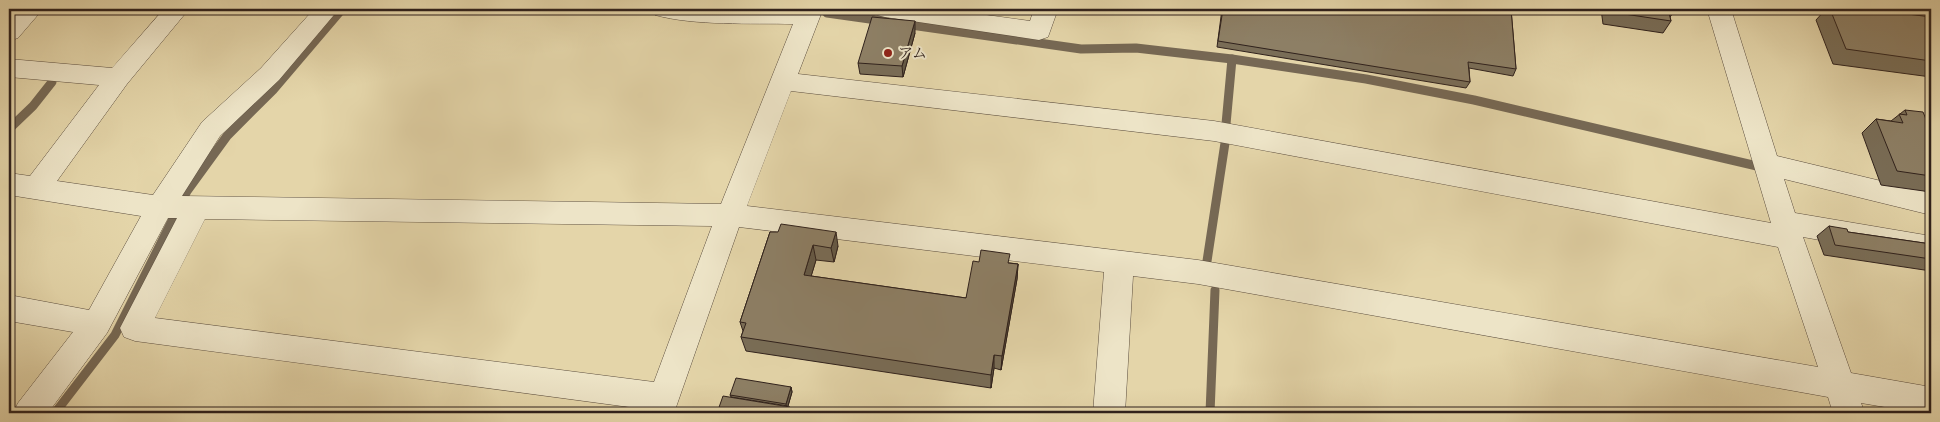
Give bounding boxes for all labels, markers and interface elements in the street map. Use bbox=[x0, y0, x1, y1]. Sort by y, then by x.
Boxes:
place label: アム bbox=[898, 43, 927, 63]
marker: アム bbox=[882, 47, 894, 59]

